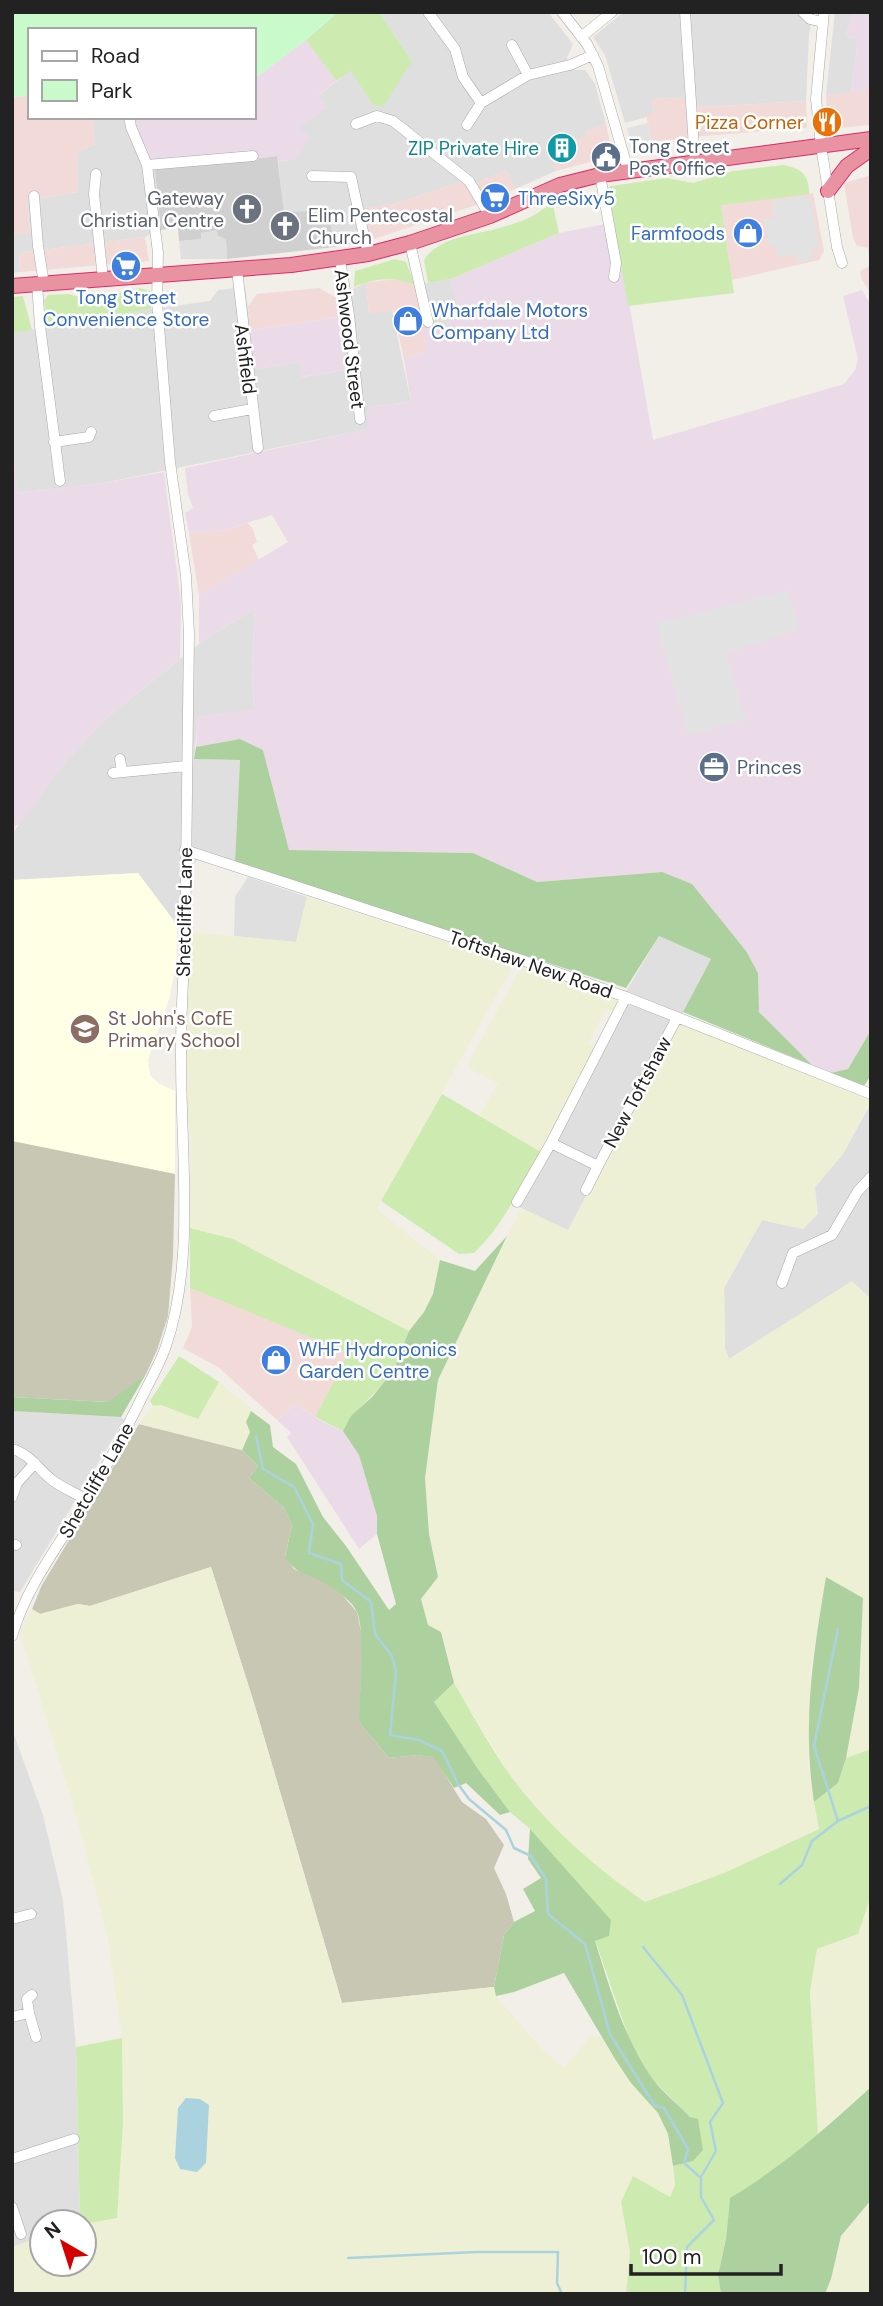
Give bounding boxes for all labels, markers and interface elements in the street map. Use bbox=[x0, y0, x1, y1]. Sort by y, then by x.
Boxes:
legend bbox=[28, 28, 256, 119]
text: Road bbox=[91, 42, 140, 70]
text: Park bbox=[91, 77, 133, 105]
restaurant icon: Pizza Corner bbox=[810, 105, 844, 139]
place label: Pizza Corner bbox=[695, 110, 804, 135]
building icon: ZIP Private Hire bbox=[545, 131, 579, 165]
place label: Tong Street Post Office bbox=[629, 134, 730, 181]
place label: ZIP Private Hire bbox=[408, 136, 539, 161]
public building icon: Tong Street Post Office bbox=[589, 140, 623, 174]
supermarket icon: ThreeSixy5 bbox=[478, 181, 512, 215]
place label: Gateway Christian Centre bbox=[80, 186, 224, 233]
place label: ThreeSixy5 bbox=[518, 186, 615, 211]
church icon: Gateway Christian Centre bbox=[230, 192, 264, 226]
place label: Elim Pentecostal Church bbox=[308, 203, 453, 250]
church icon: Elim Pentecostal Church bbox=[268, 209, 302, 243]
shop icon: Farmfoods bbox=[731, 216, 765, 250]
place label: Farmfoods bbox=[631, 221, 725, 246]
supermarket icon: Tong Street Convenience Store bbox=[109, 249, 143, 283]
street label: Ashwood Street bbox=[329, 268, 370, 410]
place label: Tong Street Convenience Store bbox=[43, 285, 209, 332]
place label: Wharfdale Motors Company Ltd bbox=[431, 298, 588, 345]
shop icon: Wharfdale Motors Company Ltd bbox=[391, 304, 425, 338]
street label: Ashfield bbox=[229, 322, 262, 396]
office icon: Princes bbox=[697, 750, 731, 784]
place label: Princes bbox=[737, 755, 802, 780]
street label: Shetcliffe Lane bbox=[171, 847, 198, 977]
street label: Toftshaw New Road bbox=[446, 925, 616, 1004]
place label: St John's CofE Primary School bbox=[108, 1006, 240, 1053]
school or university icon: St John's CofE Primary School bbox=[68, 1012, 102, 1046]
street label: New Toftshaw bbox=[598, 1032, 677, 1152]
place label: WHF Hydroponics Garden Centre bbox=[299, 1337, 457, 1384]
shop icon: WHF Hydroponics Garden Centre bbox=[259, 1343, 293, 1377]
street label: Shetcliffe Lane bbox=[53, 1418, 140, 1543]
north arrow bbox=[28, 2208, 98, 2278]
text: N bbox=[39, 2216, 66, 2244]
scale bar bbox=[631, 2232, 782, 2276]
text: 100 m bbox=[642, 2243, 702, 2271]

